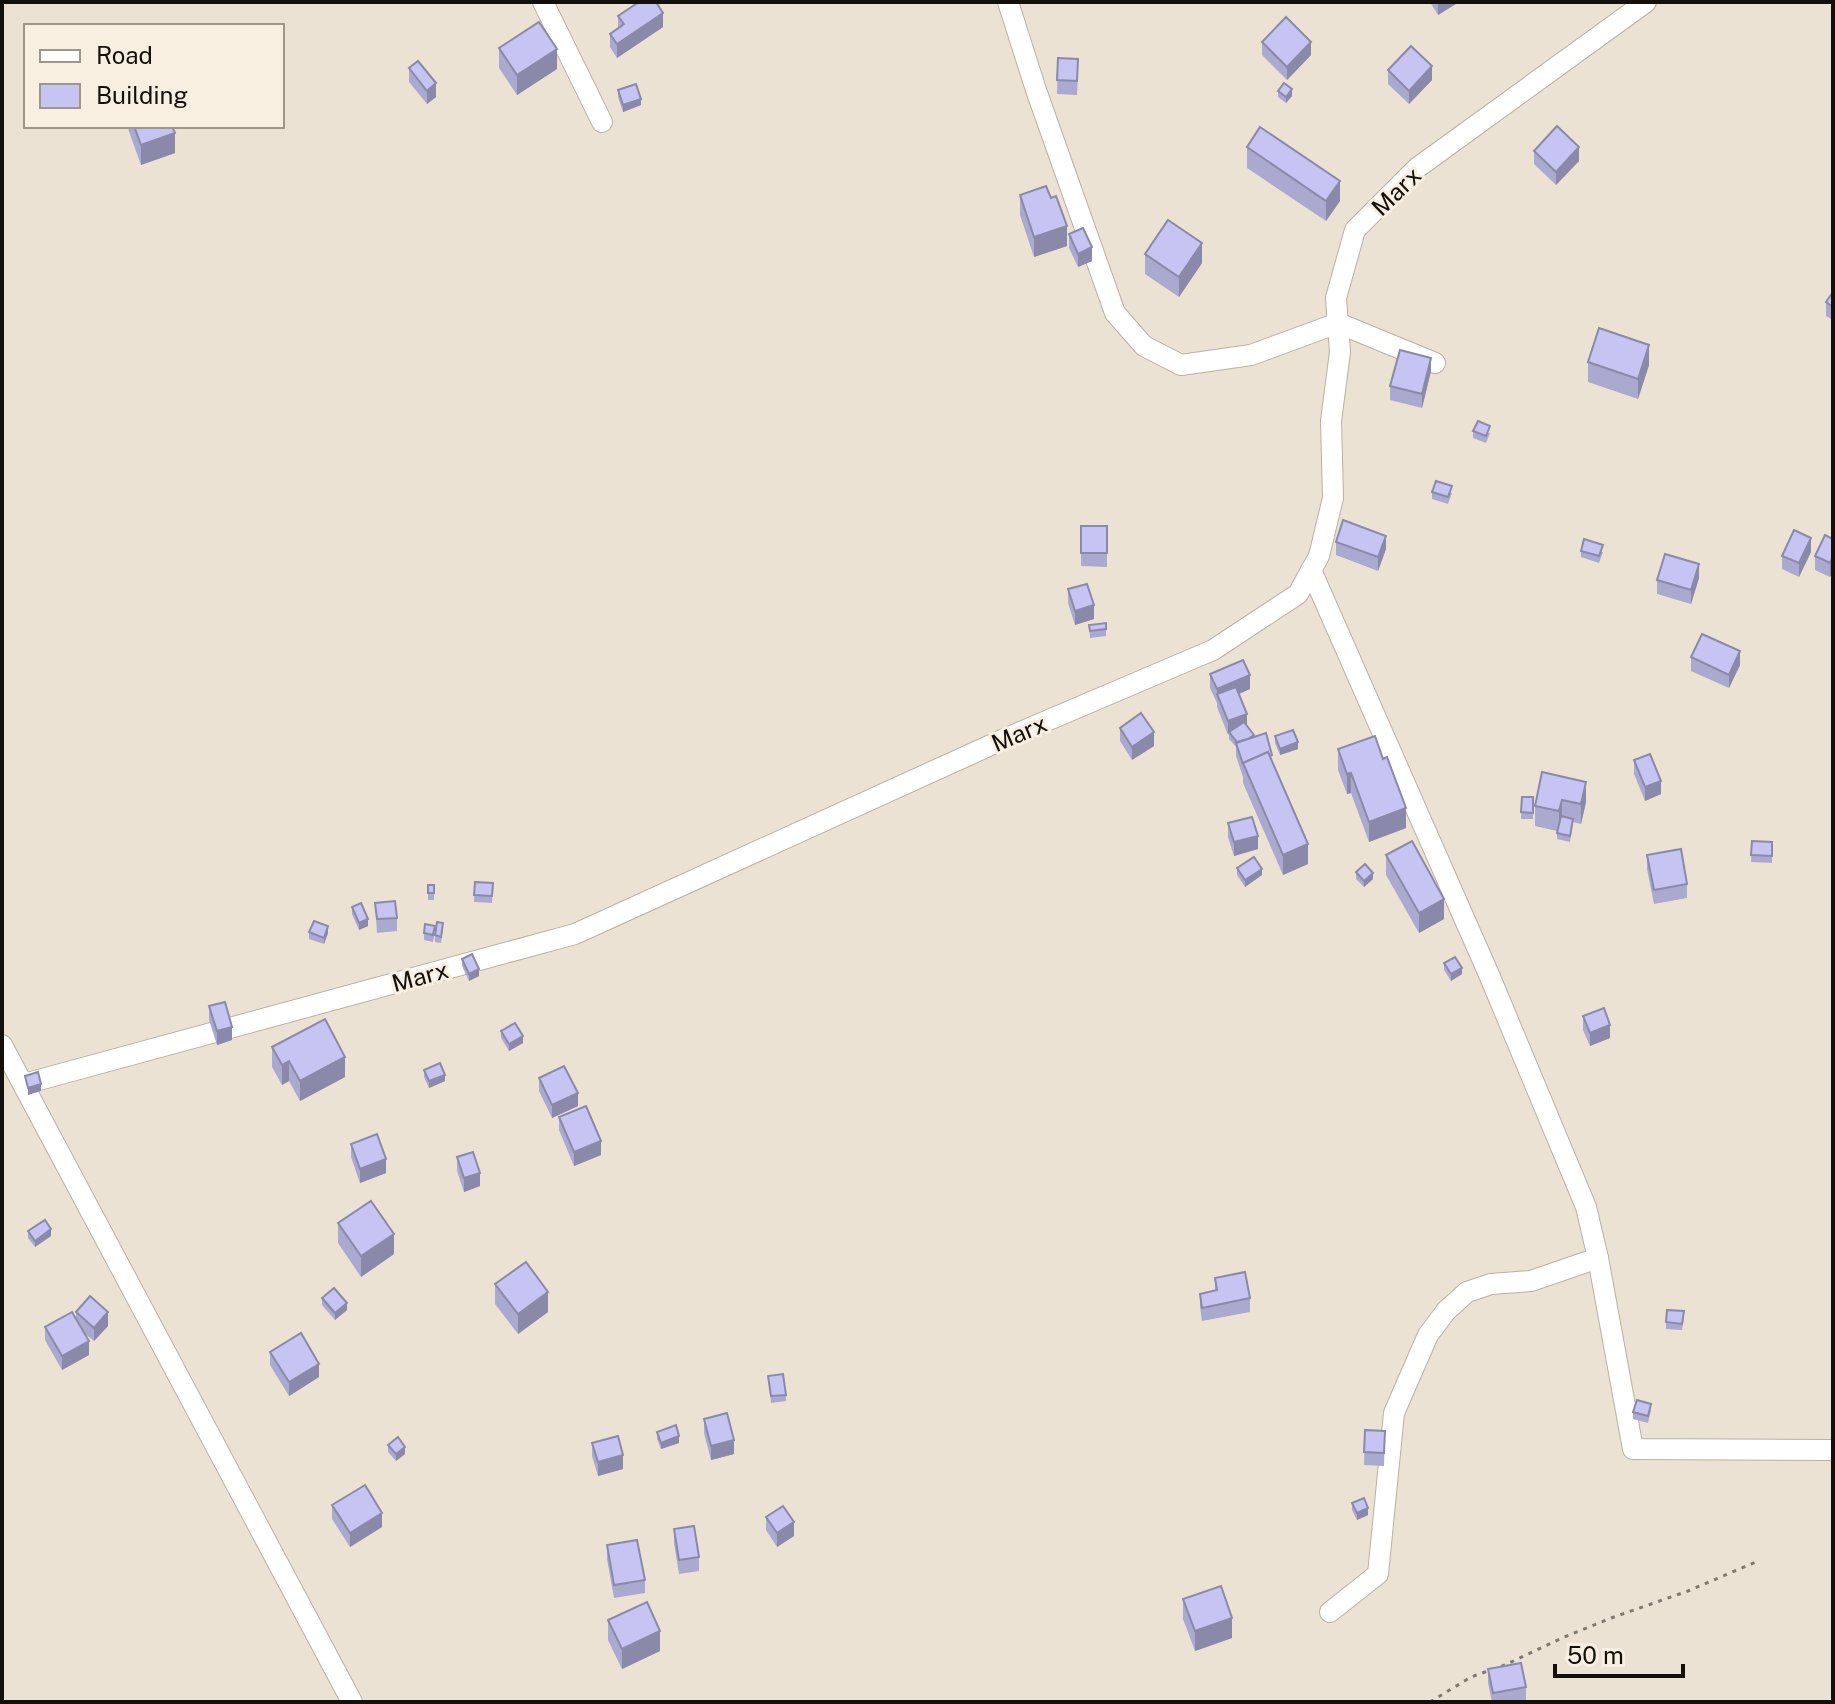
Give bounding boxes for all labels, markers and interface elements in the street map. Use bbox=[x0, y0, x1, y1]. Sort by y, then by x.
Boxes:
legend bbox=[24, 24, 284, 128]
text: Road bbox=[96, 41, 153, 69]
text: Building bbox=[96, 81, 188, 109]
street label: Marx bbox=[1366, 161, 1426, 221]
street label: Marx bbox=[987, 709, 1051, 757]
street label: Marx bbox=[389, 955, 451, 997]
scale bar bbox=[1555, 1628, 1683, 1678]
text: 50 m bbox=[1567, 1641, 1624, 1669]

